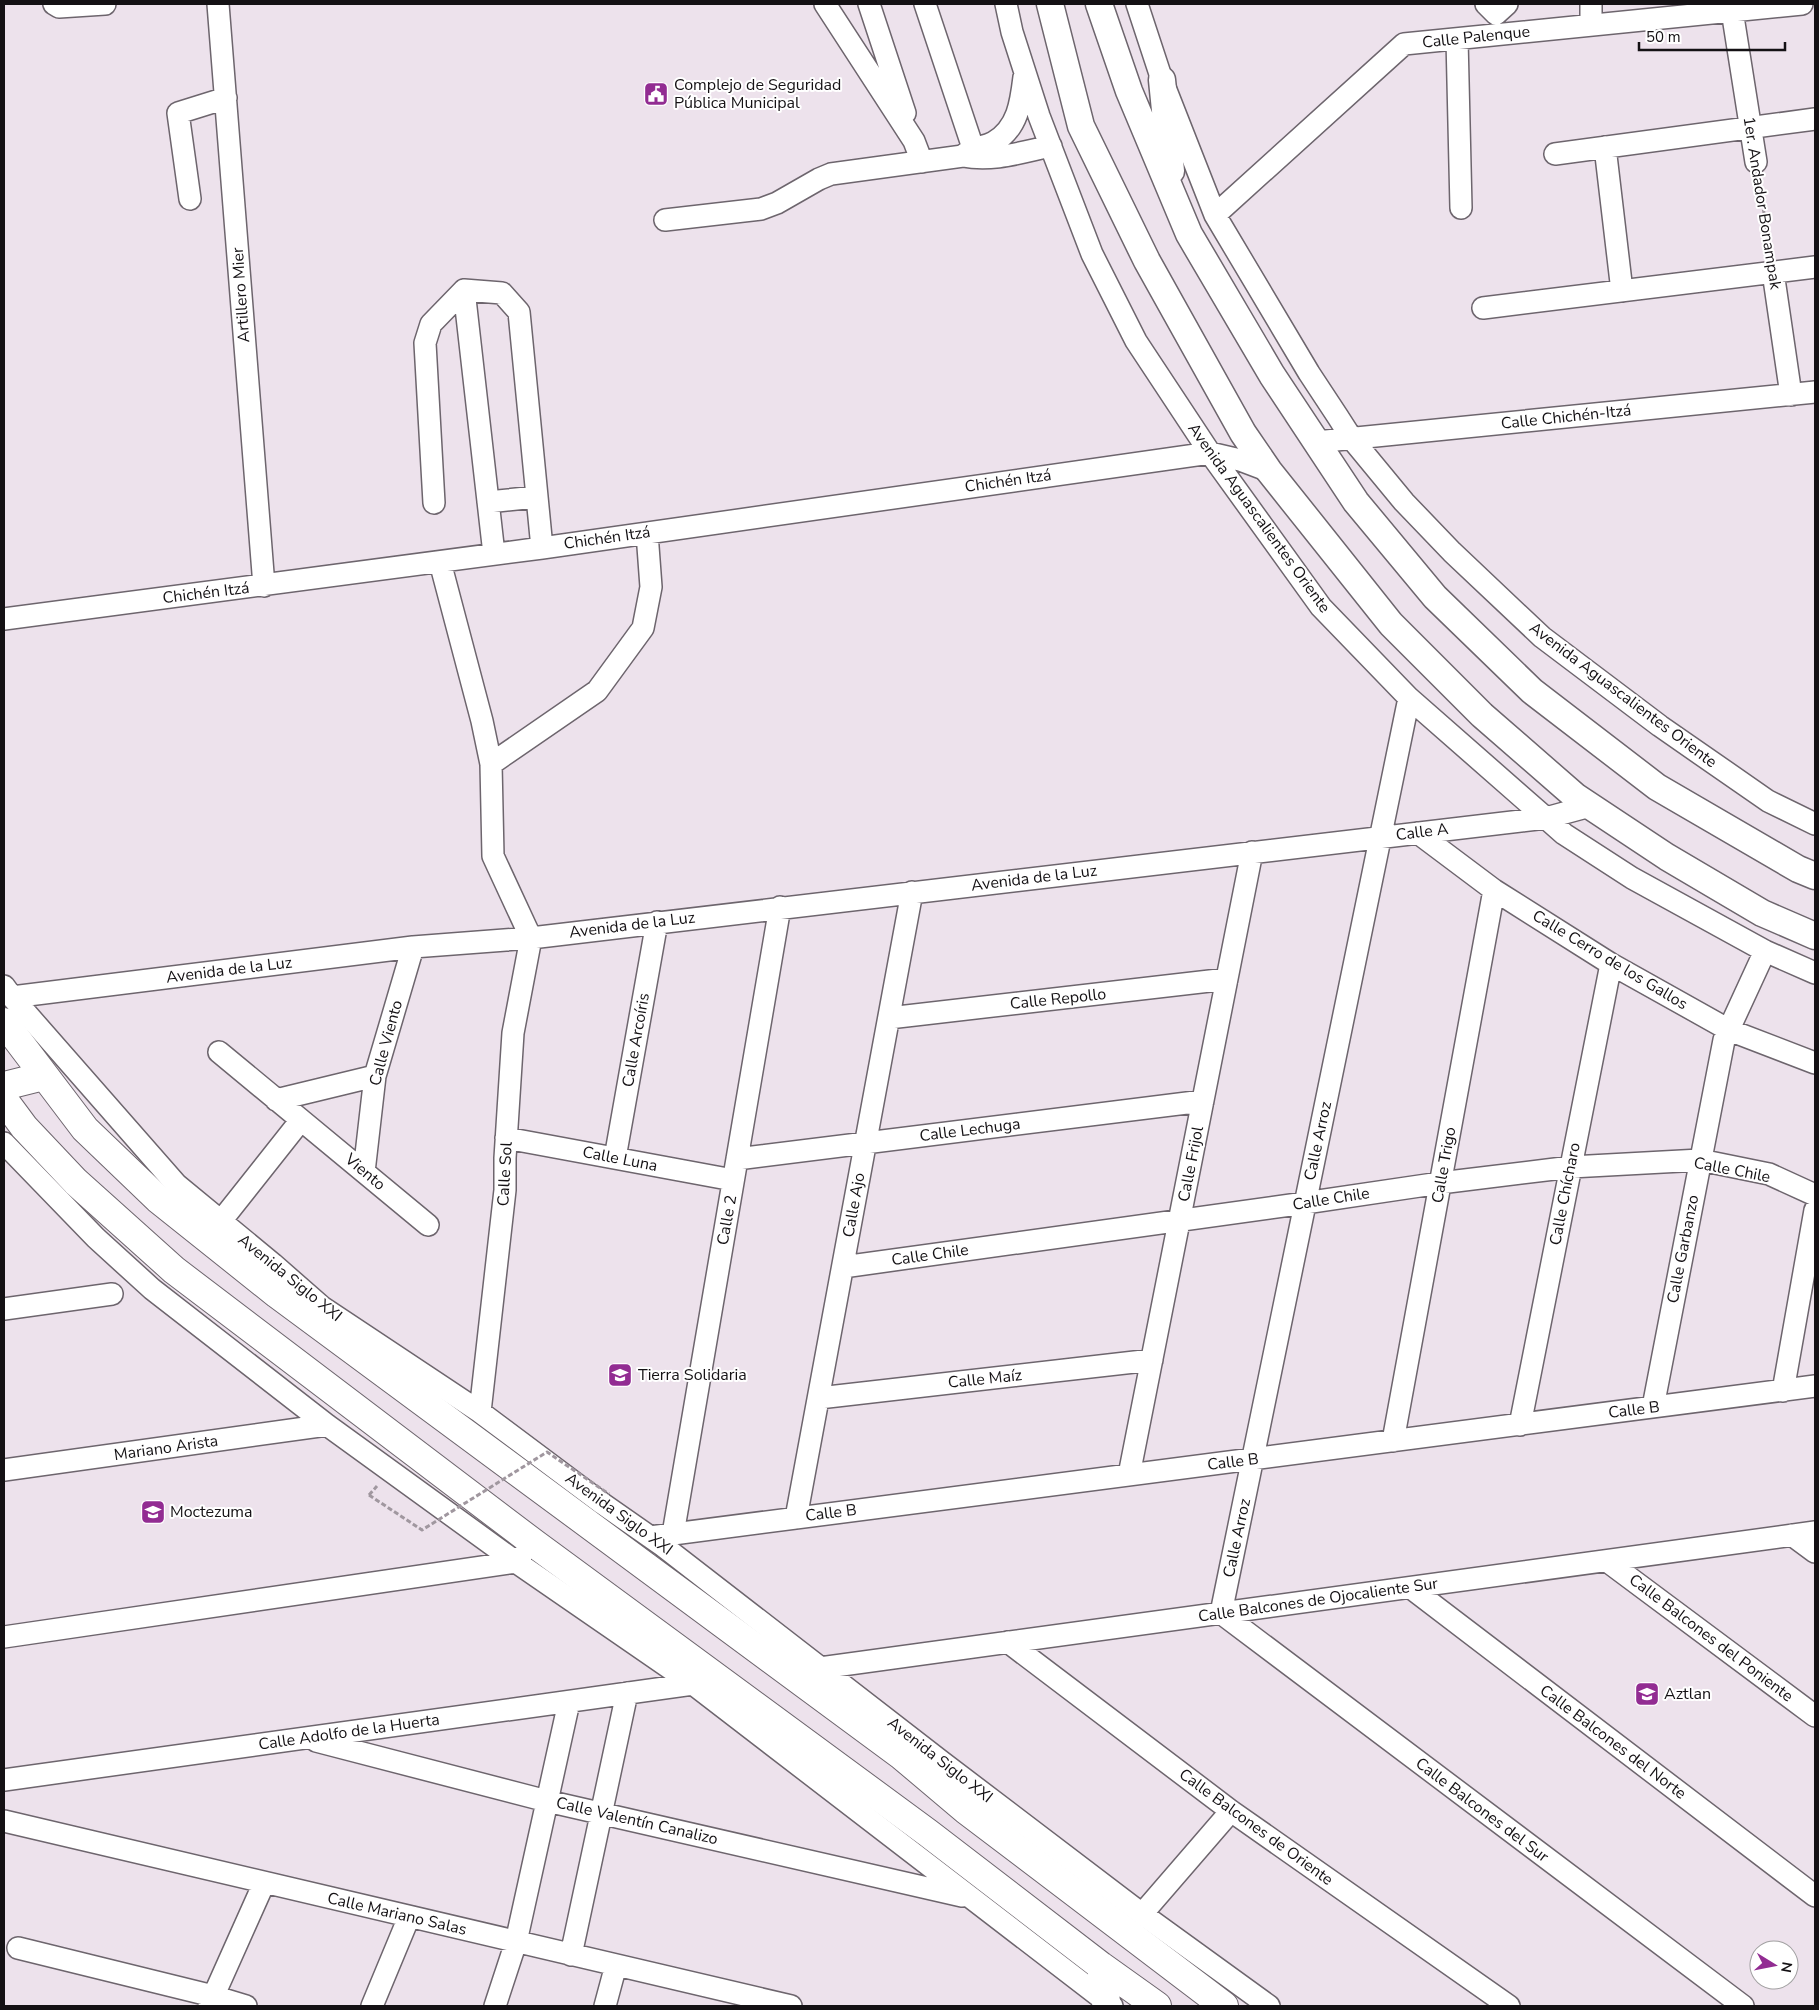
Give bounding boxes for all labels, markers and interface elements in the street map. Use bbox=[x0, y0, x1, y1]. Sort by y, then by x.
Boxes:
street label: Calle Palenque bbox=[1421, 20, 1531, 54]
scale bar bbox=[1639, 20, 1785, 52]
text: 50 m bbox=[1646, 27, 1681, 47]
place label: Complejo de Seguridad Pública Municipal bbox=[674, 74, 841, 114]
public building icon: Complejo de Seguridad Pública Municipal bbox=[643, 81, 669, 107]
street label: 1er. Andador Bonampak bbox=[1737, 115, 1787, 292]
street label: Artillero Mier bbox=[227, 246, 255, 343]
street label: Calle Chichén-Itzá bbox=[1500, 399, 1632, 435]
street label: Avenida Aguascalientes Oriente bbox=[1183, 419, 1335, 617]
street label: Chichén Itzá bbox=[963, 464, 1053, 498]
street label: Chichén Itzá bbox=[562, 521, 652, 555]
street label: Chichén Itzá bbox=[161, 577, 251, 609]
street label: Avenida Aguascalientes Oriente bbox=[1525, 617, 1721, 773]
street label: Calle A bbox=[1395, 818, 1450, 846]
street label: Avenida de la Luz bbox=[970, 859, 1098, 897]
street label: Calle Cerro de los Gallos bbox=[1528, 905, 1692, 1015]
street label: Avenida de la Luz bbox=[568, 906, 696, 944]
street label: Avenida de la Luz bbox=[165, 951, 293, 989]
street label: Calle Repollo bbox=[1009, 983, 1107, 1015]
street label: Calle Arcoíris bbox=[617, 991, 655, 1089]
street label: Calle Viento bbox=[364, 998, 408, 1088]
street label: Calle Arroz bbox=[1299, 1099, 1337, 1183]
street label: Calle Lechuga bbox=[918, 1113, 1022, 1147]
street label: Calle Frijol bbox=[1173, 1124, 1209, 1204]
street label: Calle Trigo bbox=[1426, 1125, 1462, 1205]
street label: Calle Sol bbox=[492, 1141, 518, 1207]
street label: Calle Luna bbox=[581, 1141, 659, 1177]
street label: Calle Chícharo bbox=[1544, 1141, 1586, 1247]
street label: Viento bbox=[339, 1148, 390, 1196]
street label: Calle Chile bbox=[1692, 1152, 1772, 1188]
street label: Calle Ajo bbox=[837, 1171, 871, 1239]
street label: Calle Chile bbox=[1291, 1182, 1371, 1216]
street label: Calle 2 bbox=[712, 1193, 742, 1247]
street label: Calle Garbanzo bbox=[1662, 1193, 1704, 1305]
street label: Avenida Siglo XXI bbox=[233, 1229, 347, 1327]
street label: Calle Chile bbox=[890, 1239, 970, 1271]
school or university icon: Tierra Solidaria bbox=[607, 1362, 633, 1388]
place label: Tierra Solidaria bbox=[638, 1364, 747, 1386]
street label: Calle Maíz bbox=[947, 1364, 1023, 1394]
street label: Calle B bbox=[1607, 1396, 1661, 1424]
street label: Mariano Arista bbox=[112, 1430, 220, 1466]
street label: Calle B bbox=[1206, 1448, 1260, 1476]
street label: Avenida Siglo XXI bbox=[561, 1467, 677, 1561]
street label: Calle Arroz bbox=[1218, 1496, 1256, 1580]
school or university icon: Moctezuma bbox=[140, 1499, 166, 1525]
street label: Calle B bbox=[804, 1499, 858, 1527]
place label: Moctezuma bbox=[170, 1501, 253, 1523]
street label: Calle Balcones del Poniente bbox=[1624, 1569, 1798, 1707]
street label: Calle Balcones de Ojocaliente Sur bbox=[1197, 1572, 1440, 1628]
street label: Calle Balcones del Norte bbox=[1535, 1680, 1691, 1804]
school or university icon: Aztlan bbox=[1634, 1681, 1660, 1707]
place label: Aztlan bbox=[1664, 1683, 1711, 1705]
street label: Calle Adolfo de la Huerta bbox=[257, 1708, 441, 1756]
street label: Avenida Siglo XXI bbox=[883, 1712, 997, 1808]
street label: Calle Balcones del Sur bbox=[1411, 1753, 1553, 1868]
street label: Calle Balcones de Oriente bbox=[1174, 1763, 1338, 1891]
street label: Calle Valentín Canalizo bbox=[554, 1792, 720, 1850]
street label: Calle Mariano Salas bbox=[325, 1887, 469, 1941]
north arrow bbox=[1749, 1940, 1799, 1990]
text: N bbox=[1776, 1960, 1797, 1974]

